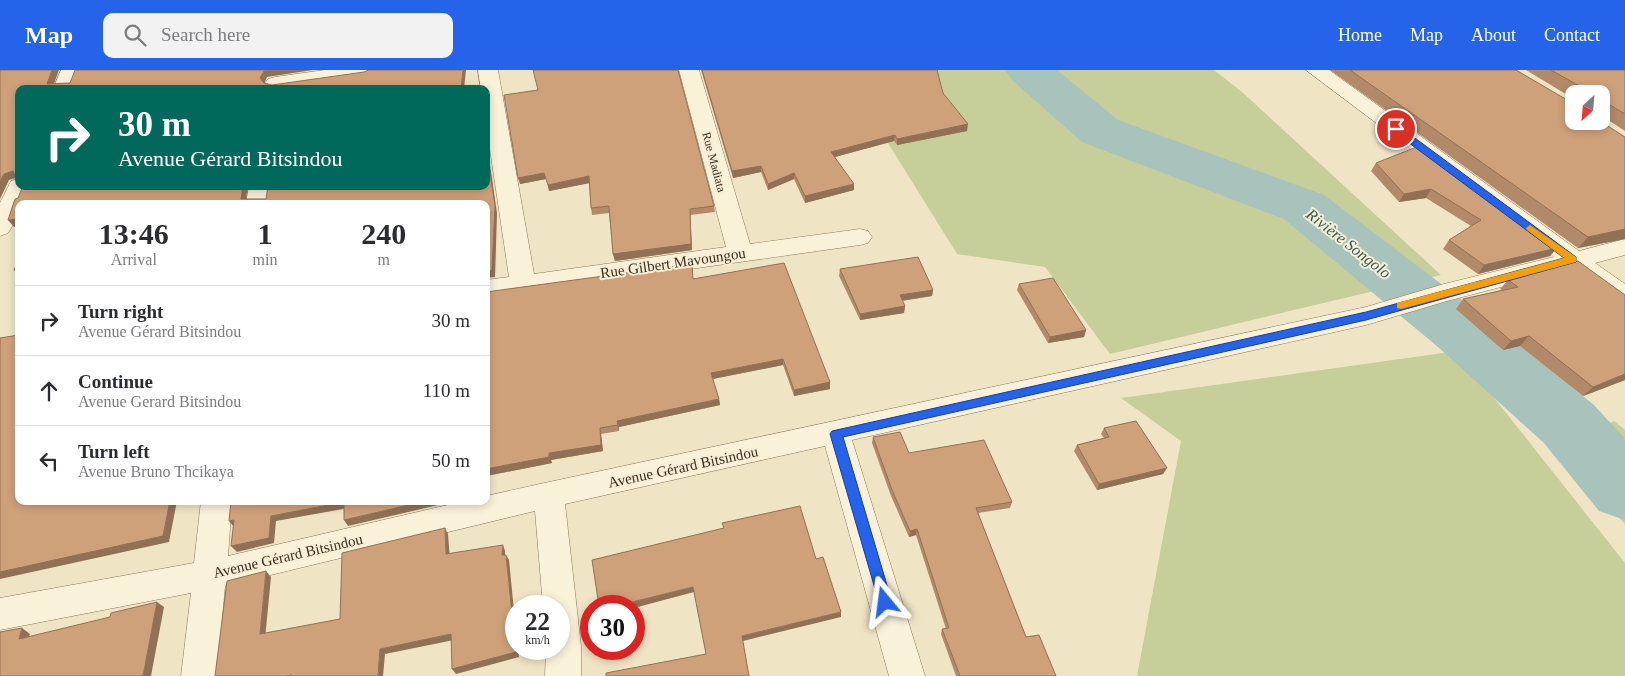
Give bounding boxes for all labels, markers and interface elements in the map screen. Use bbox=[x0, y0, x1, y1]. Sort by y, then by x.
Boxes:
search box bbox=[103, 13, 453, 58]
icon: search bbox=[121, 21, 149, 49]
text: Map bbox=[25, 22, 73, 48]
text: Search here bbox=[161, 24, 250, 45]
text: Home bbox=[1338, 25, 1382, 45]
text: Map bbox=[1410, 25, 1443, 45]
text: About bbox=[1471, 25, 1516, 45]
text: Contact bbox=[1544, 25, 1600, 45]
north arrow bbox=[1565, 85, 1610, 130]
map controls bbox=[1565, 85, 1610, 130]
icon: right bbox=[35, 105, 100, 170]
text: 30 m bbox=[118, 105, 191, 144]
pin bbox=[1375, 108, 1417, 150]
icon: arrive bbox=[1382, 115, 1410, 143]
street label: Rue Madiata bbox=[699, 130, 729, 194]
text: Avenue Gérard Bitsindou bbox=[118, 146, 342, 171]
water label: Rivière Songolo bbox=[1302, 205, 1394, 282]
text: 13:46 bbox=[99, 217, 169, 250]
text: 1 bbox=[257, 217, 272, 250]
text: 240 bbox=[361, 217, 406, 250]
street label: Rue Gilbert Mavoungou bbox=[599, 245, 747, 281]
text: Arrival bbox=[111, 251, 157, 268]
text: min bbox=[253, 251, 277, 268]
text: m bbox=[377, 251, 390, 268]
text: Turn right bbox=[78, 301, 163, 322]
icon: right bbox=[35, 307, 63, 335]
text: 30 m bbox=[431, 310, 470, 331]
text: Avenue Gérard Bitsindou bbox=[78, 323, 241, 340]
text: Continue bbox=[78, 371, 153, 392]
icon: ahead bbox=[35, 377, 63, 405]
text: 110 m bbox=[423, 380, 470, 401]
text: Avenue Gerard Bitsindou bbox=[78, 393, 241, 410]
text: Turn left bbox=[78, 441, 150, 462]
street label: Avenue Gérard Bitsindou bbox=[606, 443, 760, 491]
icon: left bbox=[35, 447, 63, 475]
text: 50 m bbox=[431, 450, 470, 471]
text: Avenue Bruno Thcikaya bbox=[78, 463, 234, 480]
street label: Avenue Gérard Bitsindou bbox=[212, 531, 365, 581]
position arrow bbox=[858, 575, 910, 627]
speed limit sign: 30 bbox=[580, 595, 645, 660]
text: 22 bbox=[525, 608, 550, 635]
text: km/h bbox=[525, 633, 550, 647]

